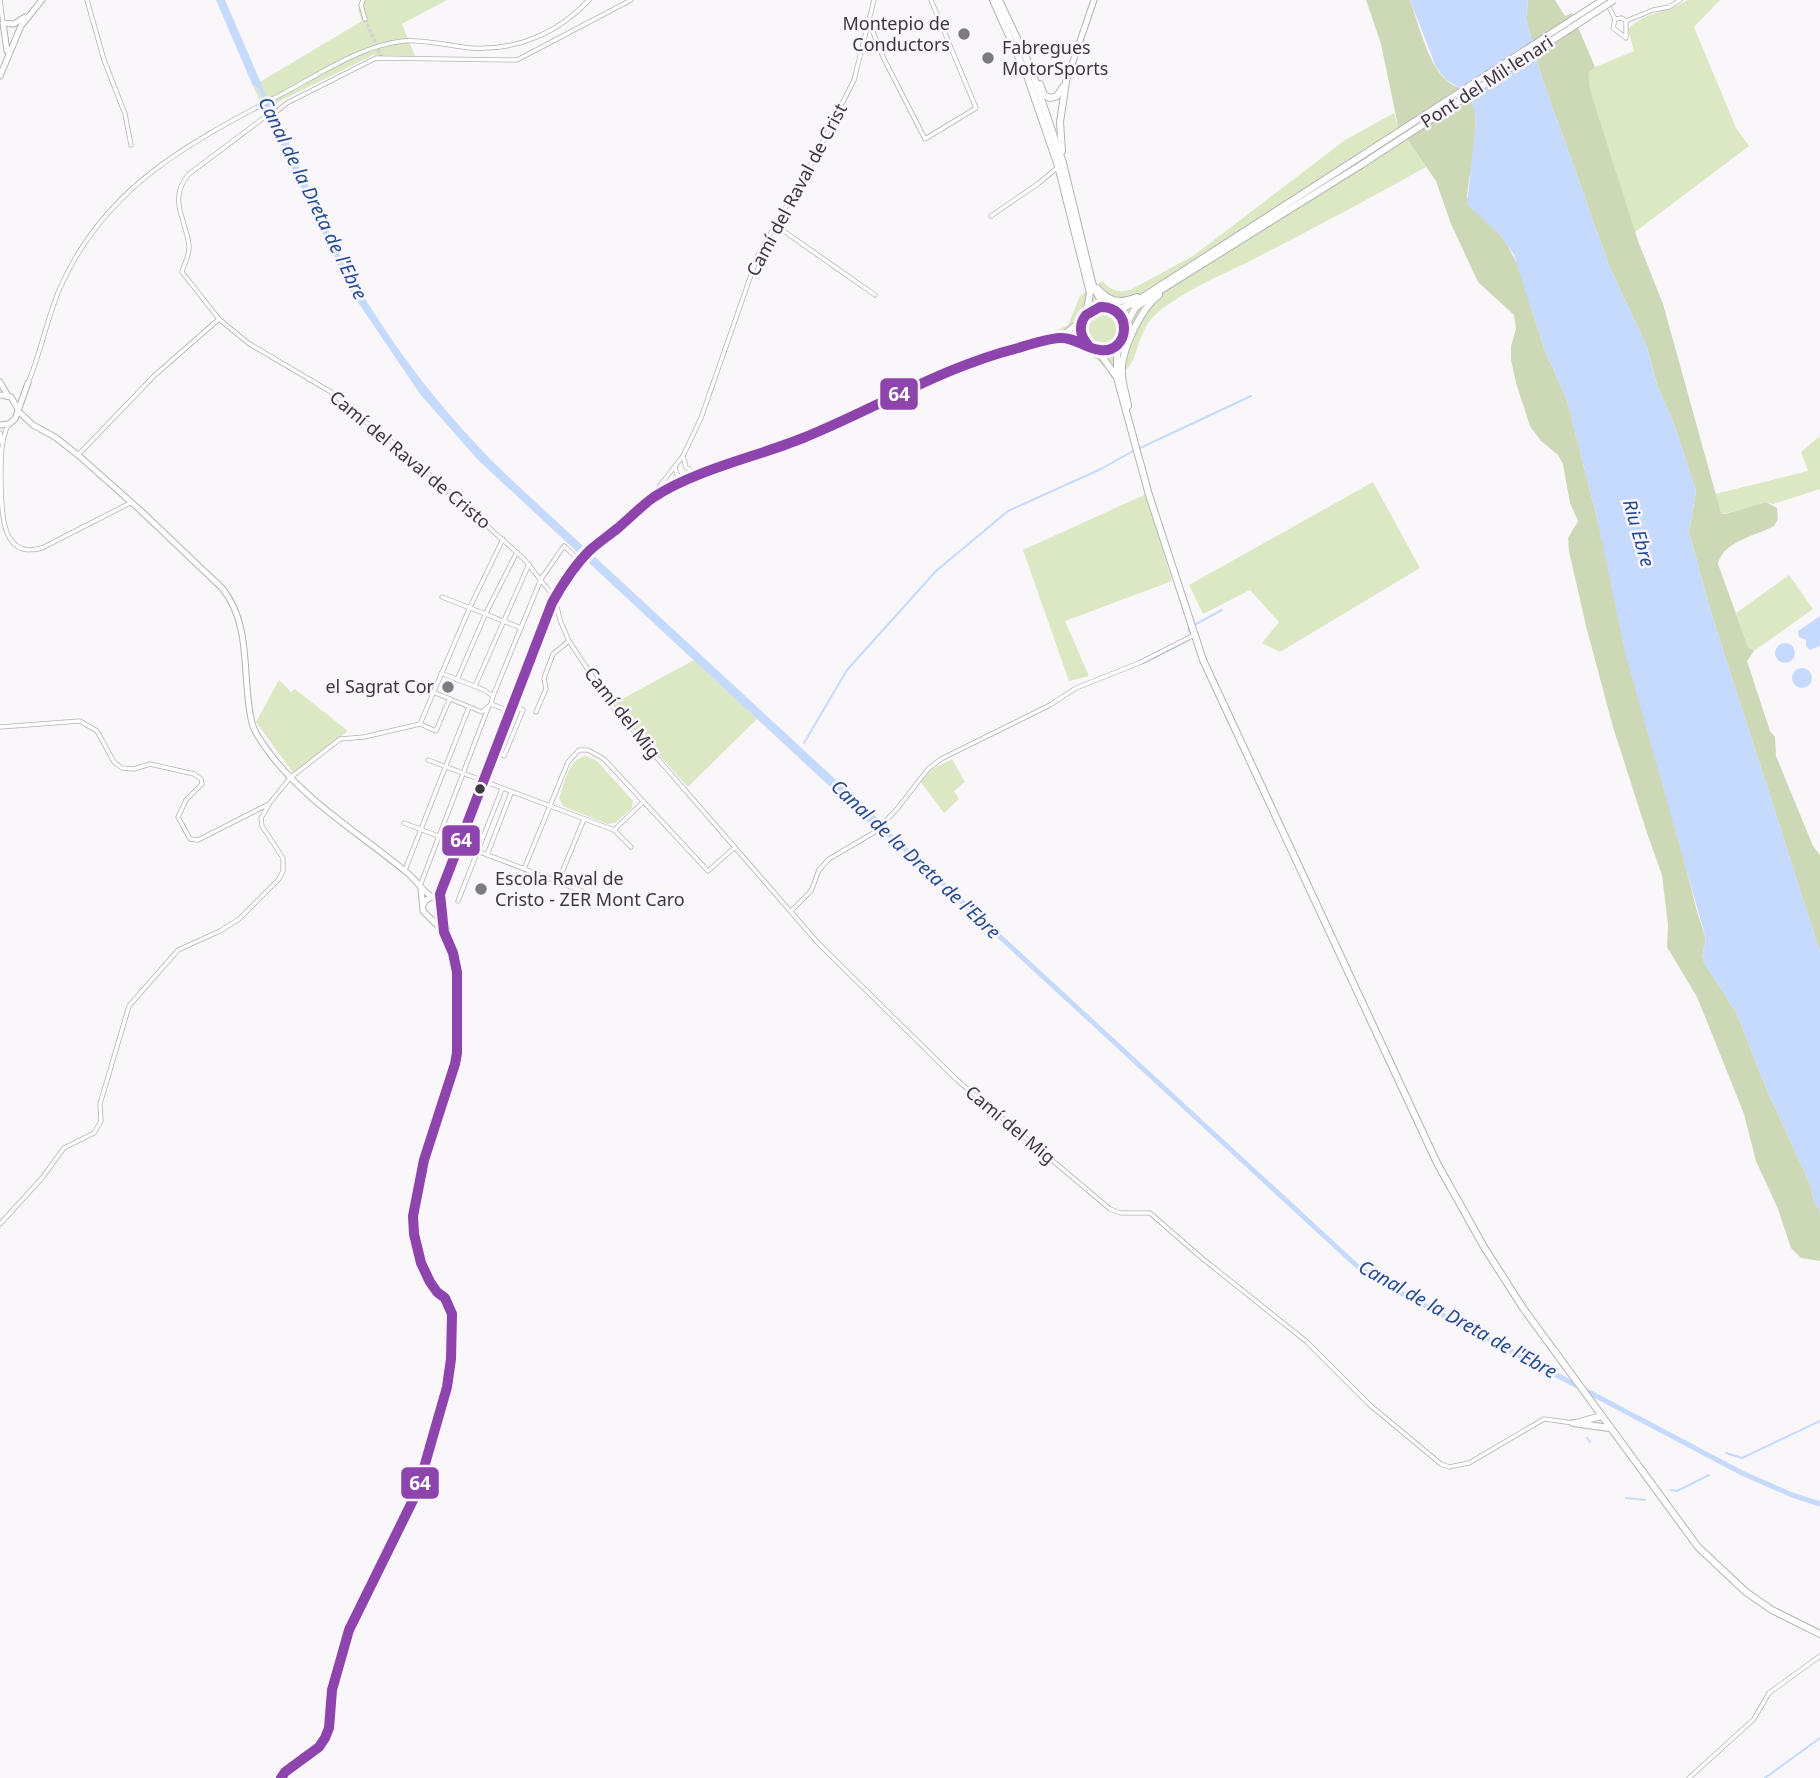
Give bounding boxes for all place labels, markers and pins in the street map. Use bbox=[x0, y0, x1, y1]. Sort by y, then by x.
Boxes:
place label: Montepio de Conductors bbox=[843, 11, 950, 56]
marker: Montepio de Conductors bbox=[956, 26, 972, 42]
place label: Fabregues MotorSports bbox=[1002, 35, 1108, 80]
marker: Fabregues MotorSports bbox=[980, 50, 996, 66]
place label: el Sagrat Cor bbox=[325, 674, 435, 698]
marker: el Sagrat Cor bbox=[440, 679, 456, 695]
unlabelled marker bbox=[473, 782, 487, 796]
place label: Escola Raval de Cristo - ZER Mont Caro bbox=[495, 866, 685, 911]
marker: Escola Raval de Cristo - ZER Mont Caro bbox=[473, 881, 489, 897]

